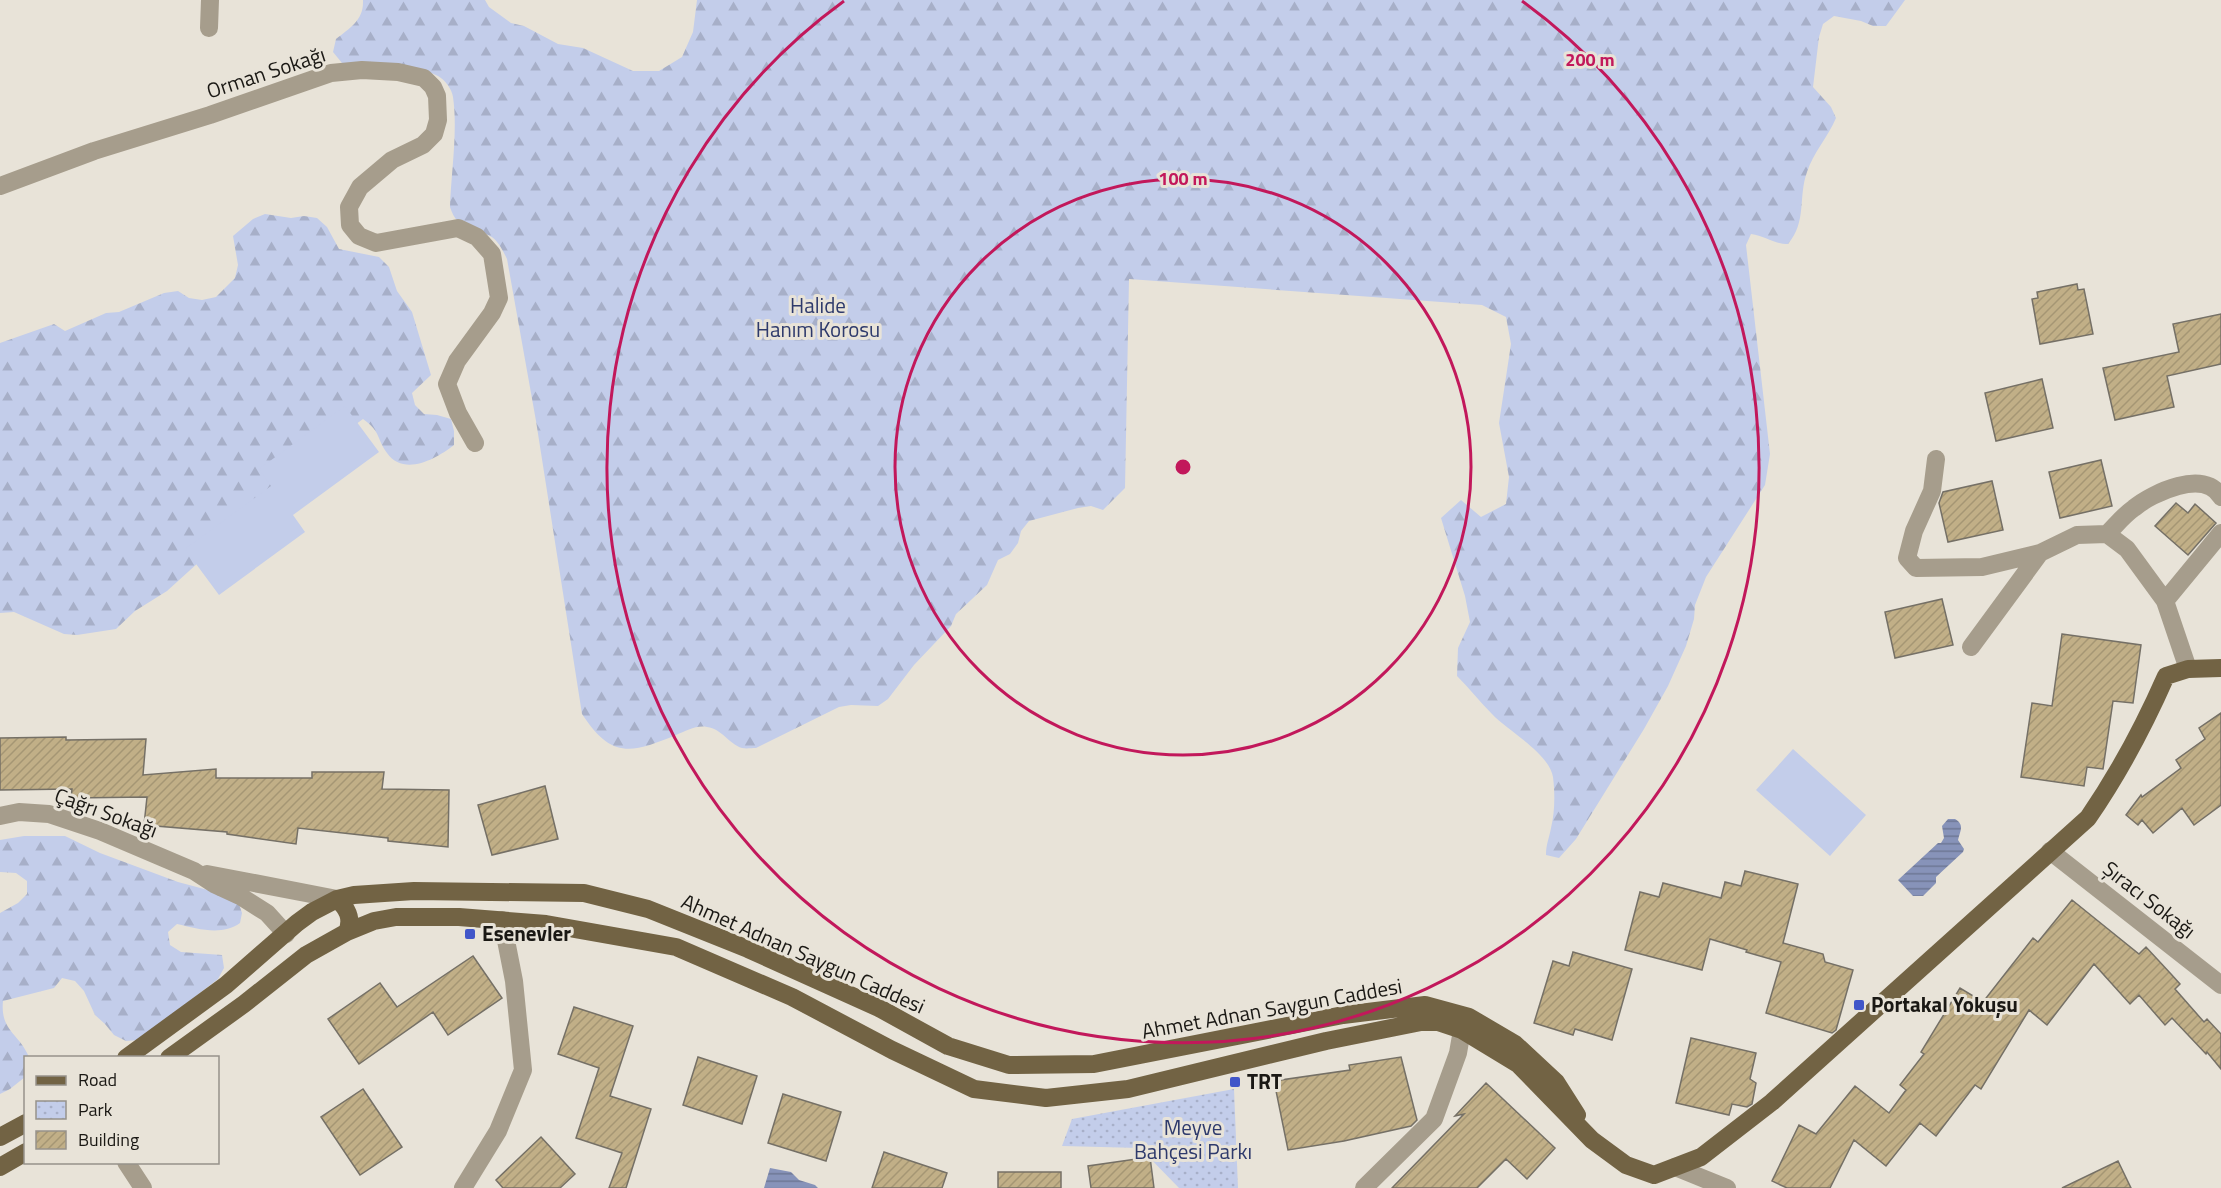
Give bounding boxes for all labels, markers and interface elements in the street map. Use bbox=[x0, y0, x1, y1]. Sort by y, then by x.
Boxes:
street label: Orman Sokağı bbox=[202, 38, 329, 106]
text: 200 m bbox=[1565, 46, 1615, 73]
text: 100 m bbox=[1158, 165, 1208, 192]
park label: Halide Hanım Korosu bbox=[756, 289, 880, 345]
centre of rings bbox=[1173, 457, 1193, 477]
street label: Çağrı Sokağı bbox=[50, 779, 162, 845]
street label: Şıracı Sokağı bbox=[2096, 853, 2203, 946]
street label: Ahmet Adnan Saygun Caddesi bbox=[676, 885, 930, 1021]
place label: Esenevler bbox=[482, 917, 571, 949]
marker: Esenevler bbox=[463, 927, 477, 941]
street label: Ahmet Adnan Saygun Caddesi bbox=[1139, 969, 1404, 1047]
place label: Portakal Yokuşu bbox=[1871, 988, 2018, 1020]
marker: Portakal Yokuşu bbox=[1852, 998, 1866, 1012]
legend bbox=[24, 1056, 219, 1164]
place label: TRT bbox=[1247, 1065, 1282, 1097]
text: Road bbox=[78, 1066, 117, 1093]
marker: TRT bbox=[1228, 1075, 1242, 1089]
text: Park bbox=[78, 1096, 113, 1123]
park label: Meyve Bahçesi Parkı bbox=[1134, 1111, 1252, 1167]
text: Building bbox=[78, 1126, 139, 1153]

